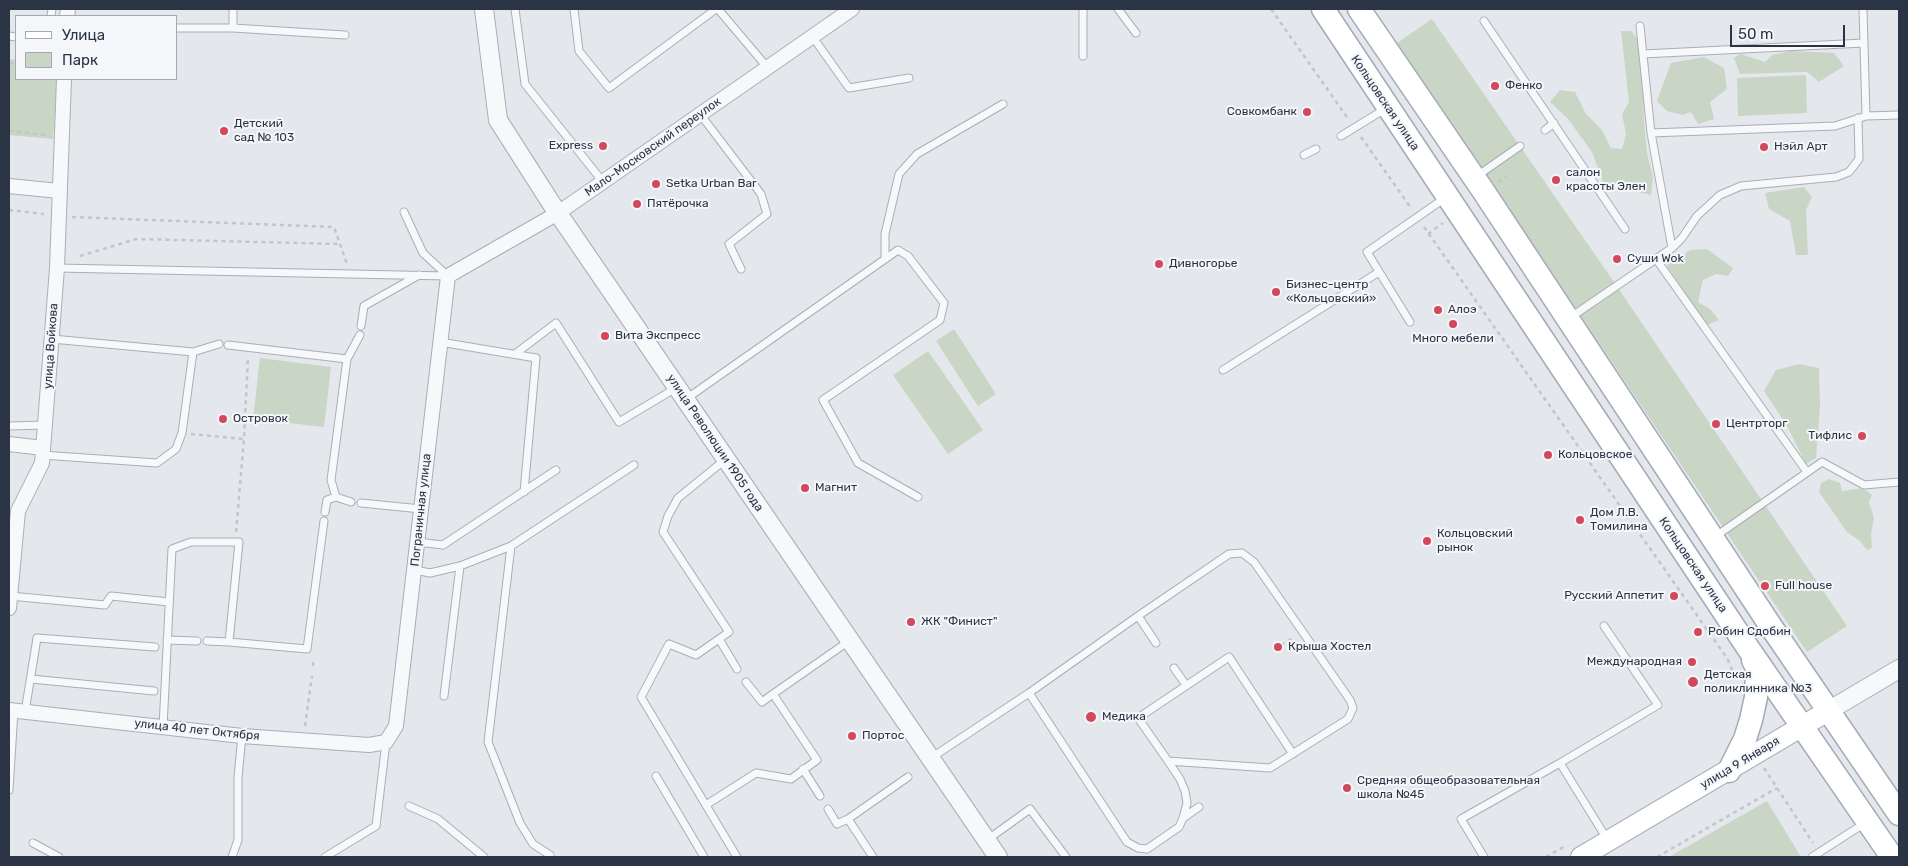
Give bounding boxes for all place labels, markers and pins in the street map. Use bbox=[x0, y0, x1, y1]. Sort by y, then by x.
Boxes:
place label: Фенко bbox=[1505, 79, 1542, 93]
marker: Фенко bbox=[1489, 80, 1501, 92]
place label: Совкомбанк bbox=[1227, 105, 1297, 119]
marker: Совкомбанк bbox=[1301, 106, 1313, 118]
place label: Детский сад № 103 bbox=[234, 117, 294, 145]
marker: Детский сад № 103 bbox=[218, 125, 230, 137]
place label: Express bbox=[549, 139, 593, 153]
marker: Express bbox=[597, 140, 609, 152]
place label: Нэйл Арт bbox=[1774, 140, 1828, 154]
marker: Нэйл Арт bbox=[1758, 141, 1770, 153]
place label: салон красоты Элен bbox=[1566, 166, 1646, 194]
marker: салон красоты Элен bbox=[1550, 174, 1562, 186]
place label: Setka Urban Bar bbox=[666, 177, 757, 191]
marker: Setka Urban Bar bbox=[650, 178, 662, 190]
place label: Пятёрочка bbox=[647, 197, 709, 211]
marker: Пятёрочка bbox=[631, 198, 643, 210]
place label: Суши Wok bbox=[1627, 252, 1684, 266]
marker: Суши Wok bbox=[1611, 253, 1623, 265]
place label: Дивногорье bbox=[1169, 257, 1238, 271]
marker: Дивногорье bbox=[1153, 258, 1165, 270]
place label: Бизнес-центр «Кольцовский» bbox=[1286, 278, 1376, 306]
marker: Бизнес-центр «Кольцовский» bbox=[1270, 286, 1282, 298]
place label: Алоэ bbox=[1448, 303, 1477, 317]
marker: Алоэ bbox=[1432, 304, 1444, 316]
marker: Много мебели bbox=[1447, 318, 1459, 330]
place label: Вита Экспресс bbox=[615, 329, 701, 343]
marker: Вита Экспресс bbox=[599, 330, 611, 342]
place label: Много мебели bbox=[1412, 332, 1494, 346]
place label: Островок bbox=[233, 412, 288, 426]
marker: Островок bbox=[217, 413, 229, 425]
place label: Центрторг bbox=[1726, 417, 1787, 431]
marker: Центрторг bbox=[1710, 418, 1722, 430]
place label: Тифлис bbox=[1808, 429, 1852, 443]
marker: Тифлис bbox=[1856, 430, 1868, 442]
place label: Кольцовское bbox=[1558, 448, 1632, 462]
marker: Кольцовское bbox=[1542, 449, 1554, 461]
place label: Магнит bbox=[815, 481, 857, 495]
marker: Магнит bbox=[799, 482, 811, 494]
place label: Дом Л.В. Томилина bbox=[1590, 506, 1648, 534]
marker: Дом Л.В. Томилина bbox=[1574, 514, 1586, 526]
place label: Кольцовский рынок bbox=[1437, 527, 1513, 555]
marker: Кольцовский рынок bbox=[1421, 535, 1433, 547]
place label: Full house bbox=[1775, 579, 1832, 593]
marker: Full house bbox=[1759, 580, 1771, 592]
place label: Русский Аппетит bbox=[1564, 589, 1664, 603]
marker: Русский Аппетит bbox=[1668, 590, 1680, 602]
place label: ЖК "Финист" bbox=[921, 615, 997, 629]
marker: ЖК "Финист" bbox=[905, 616, 917, 628]
place label: Робин Сдобин bbox=[1708, 625, 1791, 639]
marker: Робин Сдобин bbox=[1692, 626, 1704, 638]
place label: Крыша Хостел bbox=[1288, 640, 1371, 654]
marker: Крыша Хостел bbox=[1272, 641, 1284, 653]
place label: Международная bbox=[1587, 655, 1682, 669]
marker: Международная bbox=[1686, 656, 1698, 668]
place label: Детская поликлинника №3 bbox=[1704, 668, 1812, 696]
marker: Детская поликлинника №3 bbox=[1686, 675, 1700, 689]
marker: Медика bbox=[1084, 710, 1098, 724]
place label: Медика bbox=[1102, 710, 1146, 724]
place label: Портос bbox=[862, 729, 904, 743]
marker: Портос bbox=[846, 730, 858, 742]
place label: Средняя общеобразовательная школа №45 bbox=[1357, 774, 1540, 802]
marker: Средняя общеобразовательная школа №45 bbox=[1341, 782, 1353, 794]

